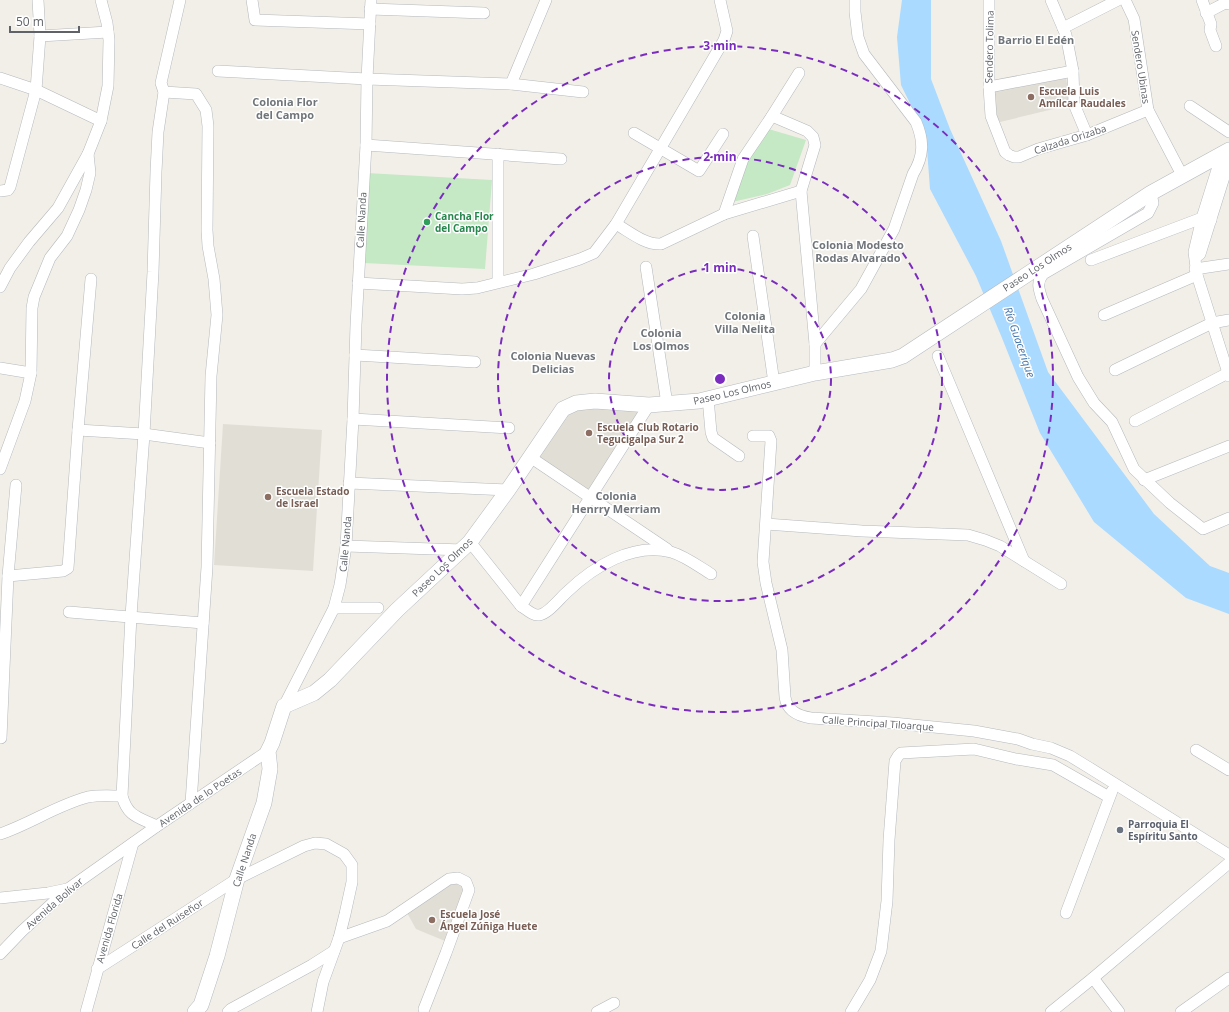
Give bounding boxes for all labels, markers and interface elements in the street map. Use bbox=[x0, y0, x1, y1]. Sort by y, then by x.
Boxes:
scale bar bbox=[10, 8, 79, 34]
street label: Sendero Tolima bbox=[981, 10, 997, 84]
text: 50 m bbox=[16, 13, 44, 30]
street label: Sendero Ubinas bbox=[1128, 29, 1154, 105]
district label: Barrio El Edén bbox=[998, 32, 1074, 47]
text: 3 min bbox=[703, 37, 737, 54]
place label: Escuela Luis Amílcar Raudales bbox=[1039, 84, 1126, 110]
marker: Escuela Luis Amílcar Raudales bbox=[1026, 92, 1036, 102]
district label: Colonia Flor del Campo bbox=[252, 94, 318, 122]
street label: Calzada Orizaba bbox=[1032, 121, 1108, 157]
text: 2 min bbox=[703, 148, 737, 165]
street label: Calle Nanda bbox=[353, 192, 369, 248]
place label: Cancha Flor del Campo bbox=[435, 209, 494, 235]
marker: Cancha Flor del Campo bbox=[422, 217, 432, 227]
district label: Colonia Modesto Rodas Alvarado bbox=[812, 237, 904, 265]
street label: Paseo Los Olmos bbox=[1000, 239, 1074, 295]
text: 1 min bbox=[703, 259, 737, 276]
water label: Río Guacerique bbox=[1001, 305, 1039, 380]
district label: Colonia Villa Nelita bbox=[715, 308, 775, 336]
district label: Colonia Los Olmos bbox=[633, 325, 690, 353]
district label: Colonia Nuevas Delicias bbox=[510, 348, 596, 376]
centre of rings bbox=[713, 372, 727, 386]
street label: Paseo Los Olmos bbox=[692, 376, 773, 408]
place label: Escuela Club Rotario Tegucigalpa Sur 2 bbox=[597, 420, 699, 446]
marker: Escuela Club Rotario Tegucigalpa Sur 2 bbox=[584, 428, 594, 438]
place label: Escuela Estado de Israel bbox=[276, 484, 349, 510]
district label: Colonia Henrry Merriam bbox=[572, 488, 660, 516]
marker: Escuela Estado de Israel bbox=[263, 492, 273, 502]
street label: Calle Nanda bbox=[336, 515, 354, 573]
street label: Paseo Los Olmos bbox=[409, 534, 476, 600]
street label: Calle Principal Tiloarque bbox=[822, 712, 935, 734]
street label: Avenida de lo Poetas bbox=[156, 764, 244, 830]
place label: Parroquia El Espíritu Santo bbox=[1128, 817, 1198, 843]
marker: Parroquia El Espíritu Santo bbox=[1115, 825, 1125, 835]
street label: Calle Nanda bbox=[229, 831, 259, 889]
street label: Avenida Bolívar bbox=[22, 874, 86, 932]
street label: Avenida Florida bbox=[92, 892, 126, 964]
street label: Calle del Ruiseñor bbox=[128, 895, 206, 953]
place label: Escuela José Ángel Zúñiga Huete bbox=[440, 907, 537, 933]
marker: Escuela José Ángel Zúñiga Huete bbox=[427, 915, 437, 925]

